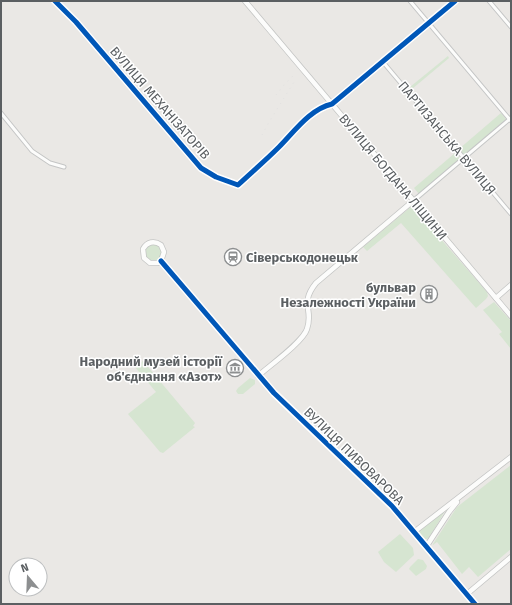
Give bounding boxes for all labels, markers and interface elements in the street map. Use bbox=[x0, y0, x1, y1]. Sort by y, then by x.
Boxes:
street label: ВУЛИЦЯ МЕХАНІЗАТОРІВ bbox=[107, 44, 213, 162]
street label: ПАРТИЗАНСЬКА ВУЛИЦЯ bbox=[395, 78, 499, 198]
street label: ВУЛИЦЯ БОГДАНА ЛІЩИНИ bbox=[336, 111, 450, 243]
station icon: Сіверськодонецьк bbox=[223, 247, 243, 267]
place label: Сіверськодонецьк bbox=[246, 250, 359, 265]
place label: бульвар Незалежності України bbox=[280, 280, 416, 310]
building icon: бульвар Незалежності України bbox=[419, 284, 439, 304]
place label: Народний музей історії об'єднання «Азот» bbox=[80, 354, 223, 384]
museum icon: Народний музей історії об'єднання «Азот» bbox=[225, 358, 245, 378]
street label: ВУЛИЦЯ ПИВОВАРОВА bbox=[301, 404, 408, 508]
north arrow bbox=[8, 557, 48, 597]
text: N bbox=[19, 561, 30, 575]

